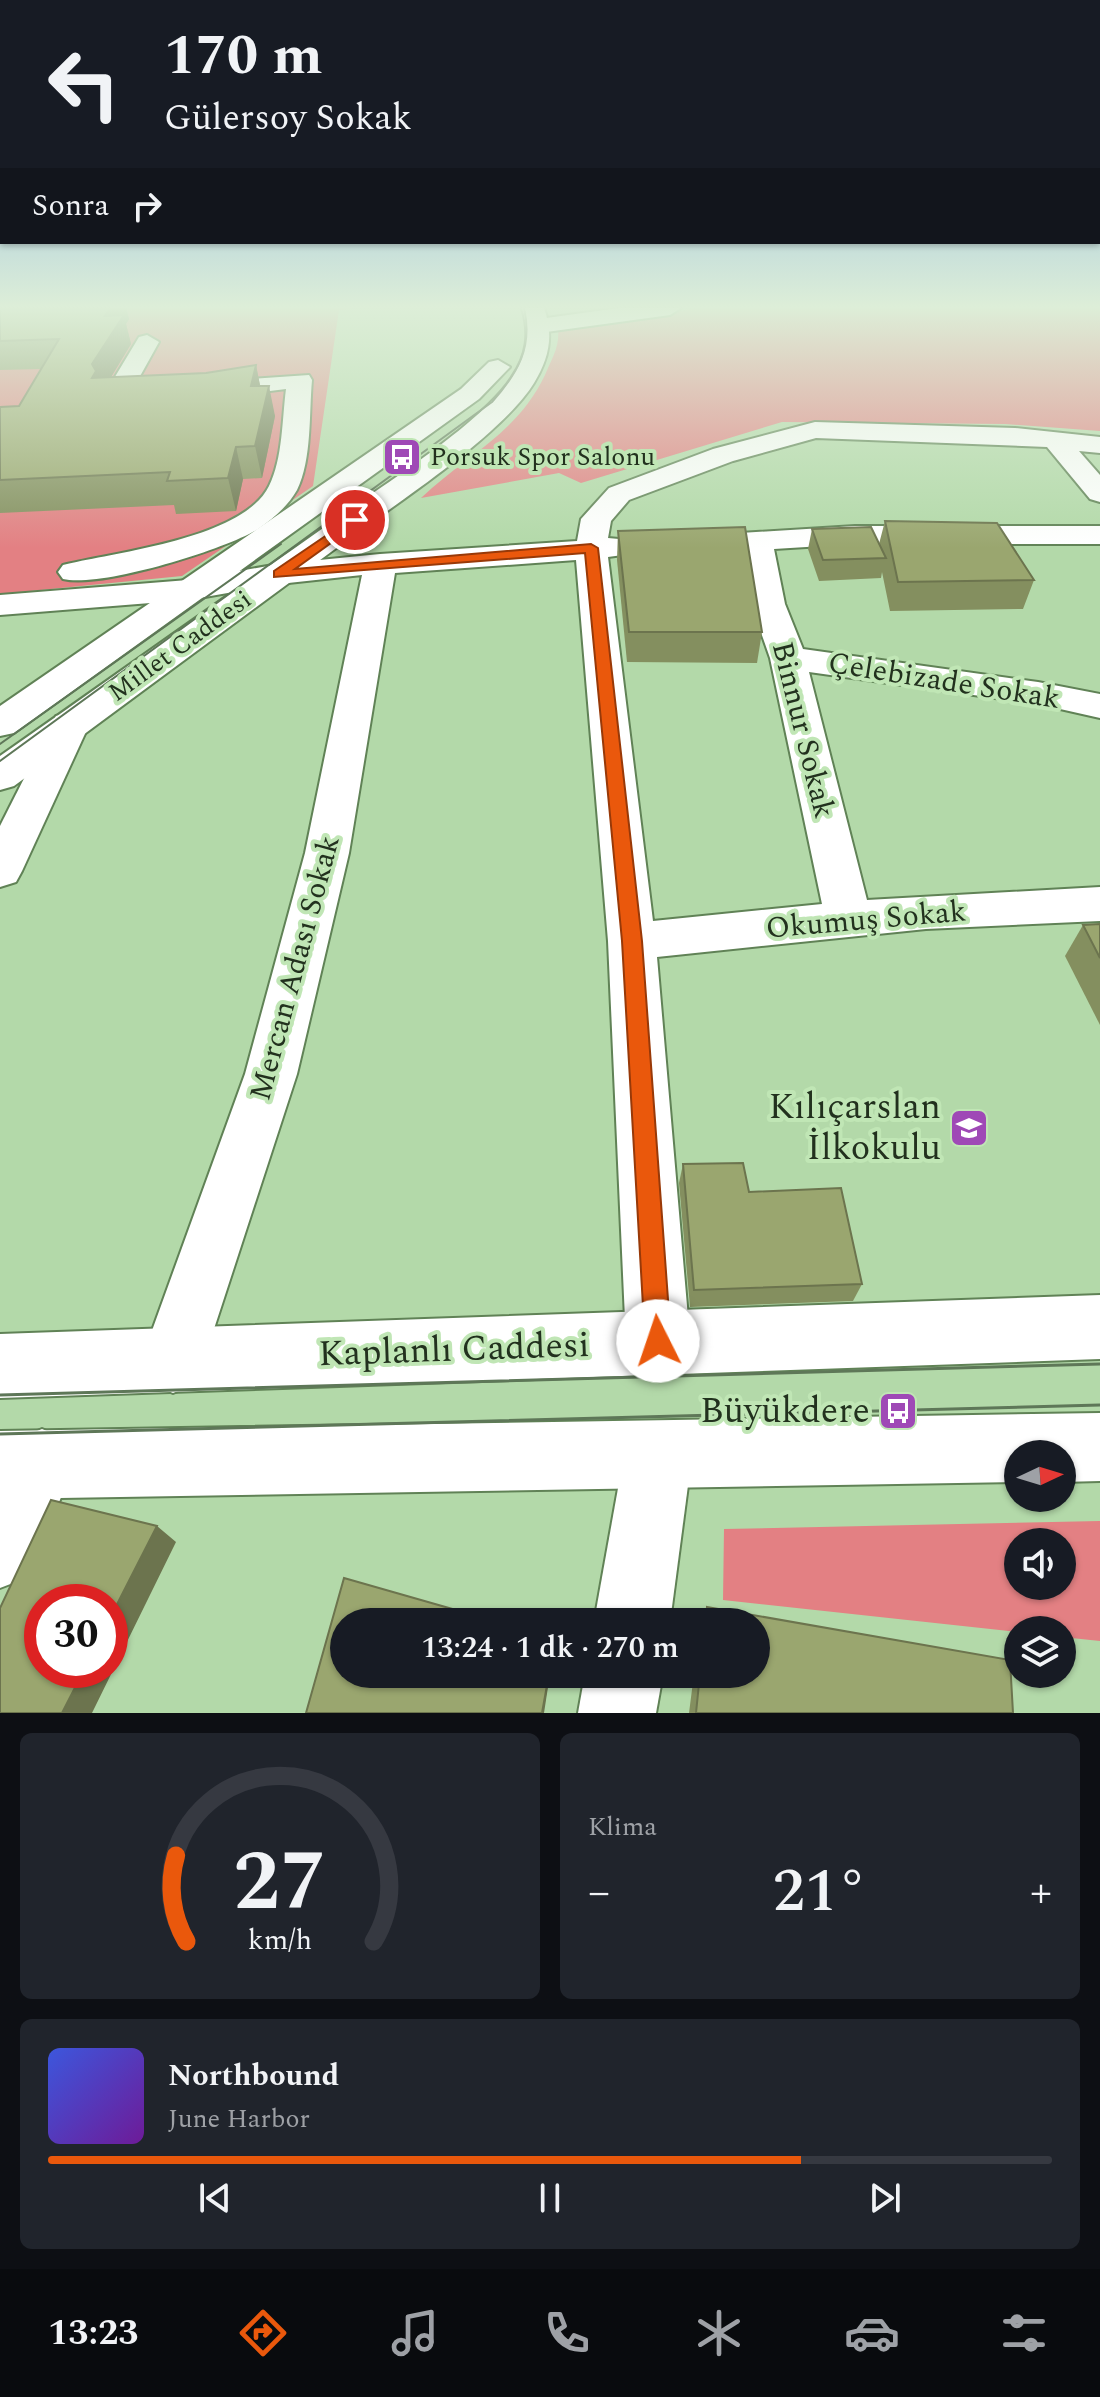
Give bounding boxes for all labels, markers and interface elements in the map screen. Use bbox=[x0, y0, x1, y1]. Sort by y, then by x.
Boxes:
text: 170 m bbox=[164, 14, 323, 99]
icon: left bbox=[32, 32, 136, 136]
text: Gülersoy Sokak bbox=[164, 91, 412, 146]
text: Sonra bbox=[32, 183, 109, 229]
icon: right bbox=[125, 184, 169, 228]
bus stop icon: Porsuk Spor Salonu bbox=[381, 436, 423, 478]
place label: Porsuk Spor Salonu bbox=[430, 437, 655, 477]
pin bbox=[321, 486, 389, 554]
icon: arrive bbox=[333, 498, 377, 542]
street label: Millet Caddesi bbox=[100, 580, 260, 712]
street label: Binnur Sokak bbox=[759, 637, 847, 823]
street label: Çelebizade Sokak bbox=[825, 640, 1063, 722]
street label: Mercan Adası Sokak bbox=[237, 830, 353, 1106]
street label: Okumuş Sokak bbox=[764, 888, 968, 952]
place label: Kılıçarslan İlkokulu bbox=[769, 1080, 941, 1176]
school or university icon: Kılıçarslan İlkokulu bbox=[948, 1107, 990, 1149]
position arrow bbox=[616, 1299, 700, 1383]
street label: Kaplanlı Caddesi bbox=[317, 1318, 591, 1382]
place label: Büyükdere bbox=[700, 1384, 870, 1439]
bus stop icon: Büyükdere bbox=[877, 1390, 919, 1432]
north arrow bbox=[1004, 1440, 1076, 1512]
map controls bbox=[1004, 1440, 1076, 1688]
button: sound bbox=[1004, 1528, 1076, 1600]
speed limit sign: 30 bbox=[24, 1584, 128, 1688]
button: layers bbox=[1004, 1616, 1076, 1688]
text: 13:24 · 1 dk · 270 m bbox=[421, 1625, 679, 1671]
text: Klima bbox=[588, 1807, 657, 1847]
text: 27 bbox=[233, 1820, 327, 1947]
text: 21° bbox=[773, 1846, 867, 1938]
text: − bbox=[588, 1859, 610, 1926]
text: + bbox=[1030, 1859, 1052, 1926]
text: km/h bbox=[248, 1919, 312, 1962]
text: Northbound bbox=[168, 2053, 339, 2099]
text: June Harbor bbox=[168, 2099, 310, 2139]
icon: previous bbox=[193, 2176, 237, 2220]
icon: pause bbox=[528, 2176, 572, 2220]
icon: next bbox=[863, 2176, 907, 2220]
icon: directions bbox=[235, 2305, 291, 2361]
icon: music bbox=[387, 2305, 443, 2361]
icon: phone bbox=[539, 2305, 595, 2361]
icon: climate bbox=[691, 2305, 747, 2361]
icon: car bbox=[844, 2305, 900, 2361]
icon: filters bbox=[996, 2305, 1052, 2361]
text: 13:23 bbox=[48, 2306, 139, 2361]

